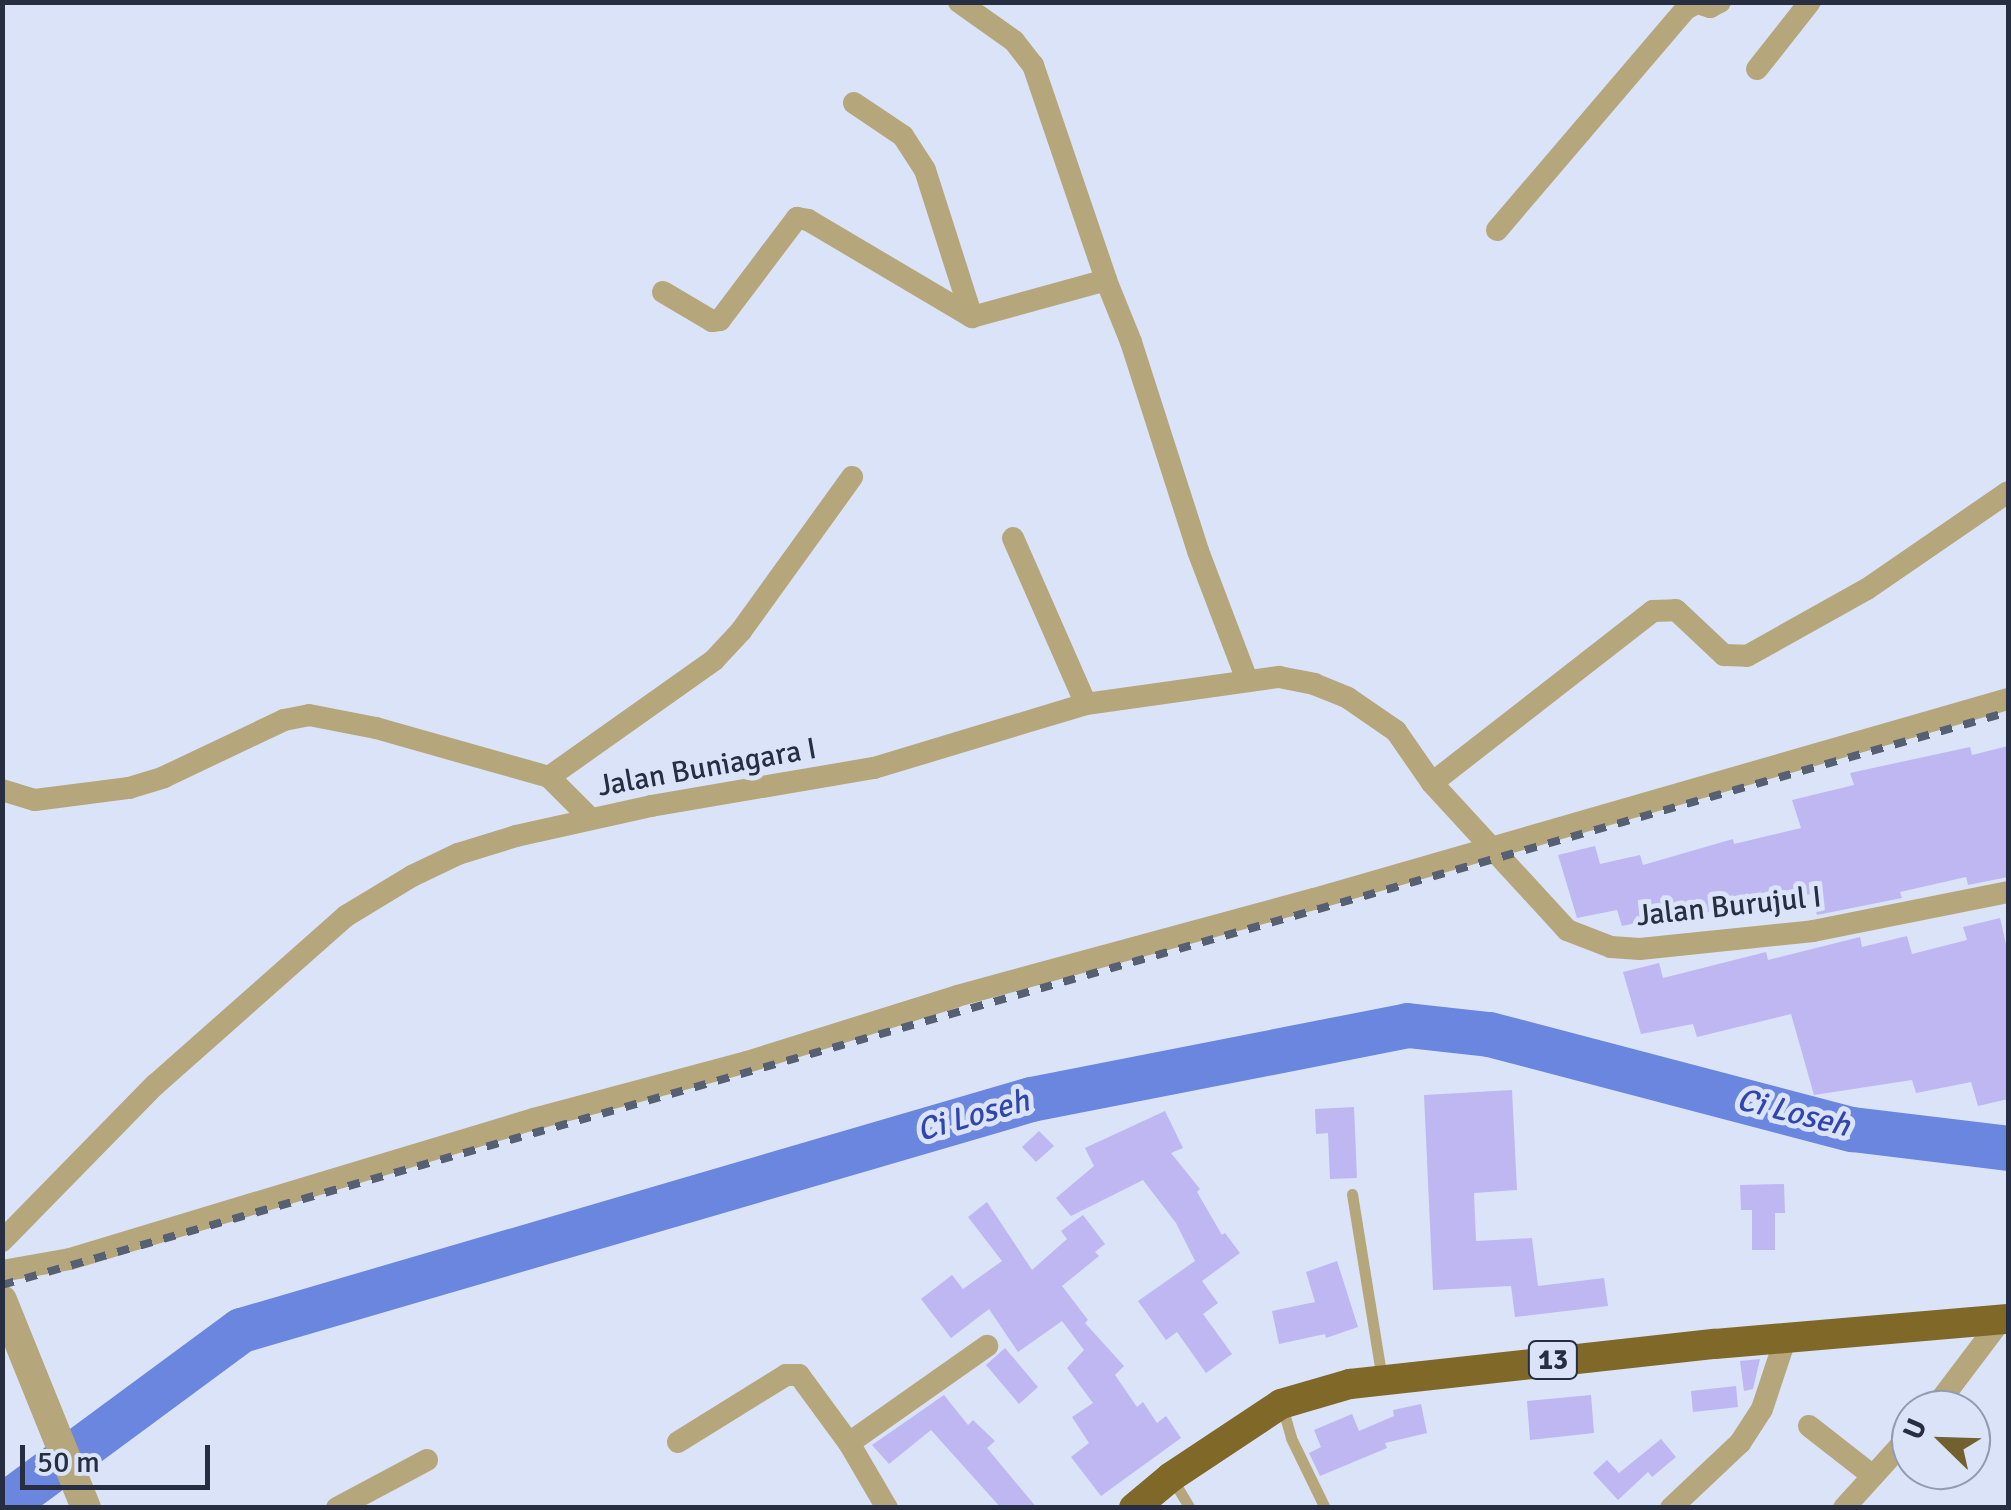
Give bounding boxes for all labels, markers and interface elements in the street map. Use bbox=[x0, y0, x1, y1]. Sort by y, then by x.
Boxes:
street label: Jalan Buniagara I bbox=[595, 731, 819, 805]
street label: Jalan Burujul I bbox=[1635, 879, 1823, 935]
water label: Ci Loseh bbox=[1733, 1080, 1853, 1146]
water label: Ci Loseh bbox=[912, 1082, 1034, 1150]
road number: 13 bbox=[1526, 1337, 1580, 1383]
north arrow bbox=[1891, 1390, 1991, 1490]
text: U bbox=[1896, 1414, 1935, 1444]
scale bar bbox=[25, 1425, 215, 1487]
text: 50 m bbox=[37, 1444, 100, 1481]

